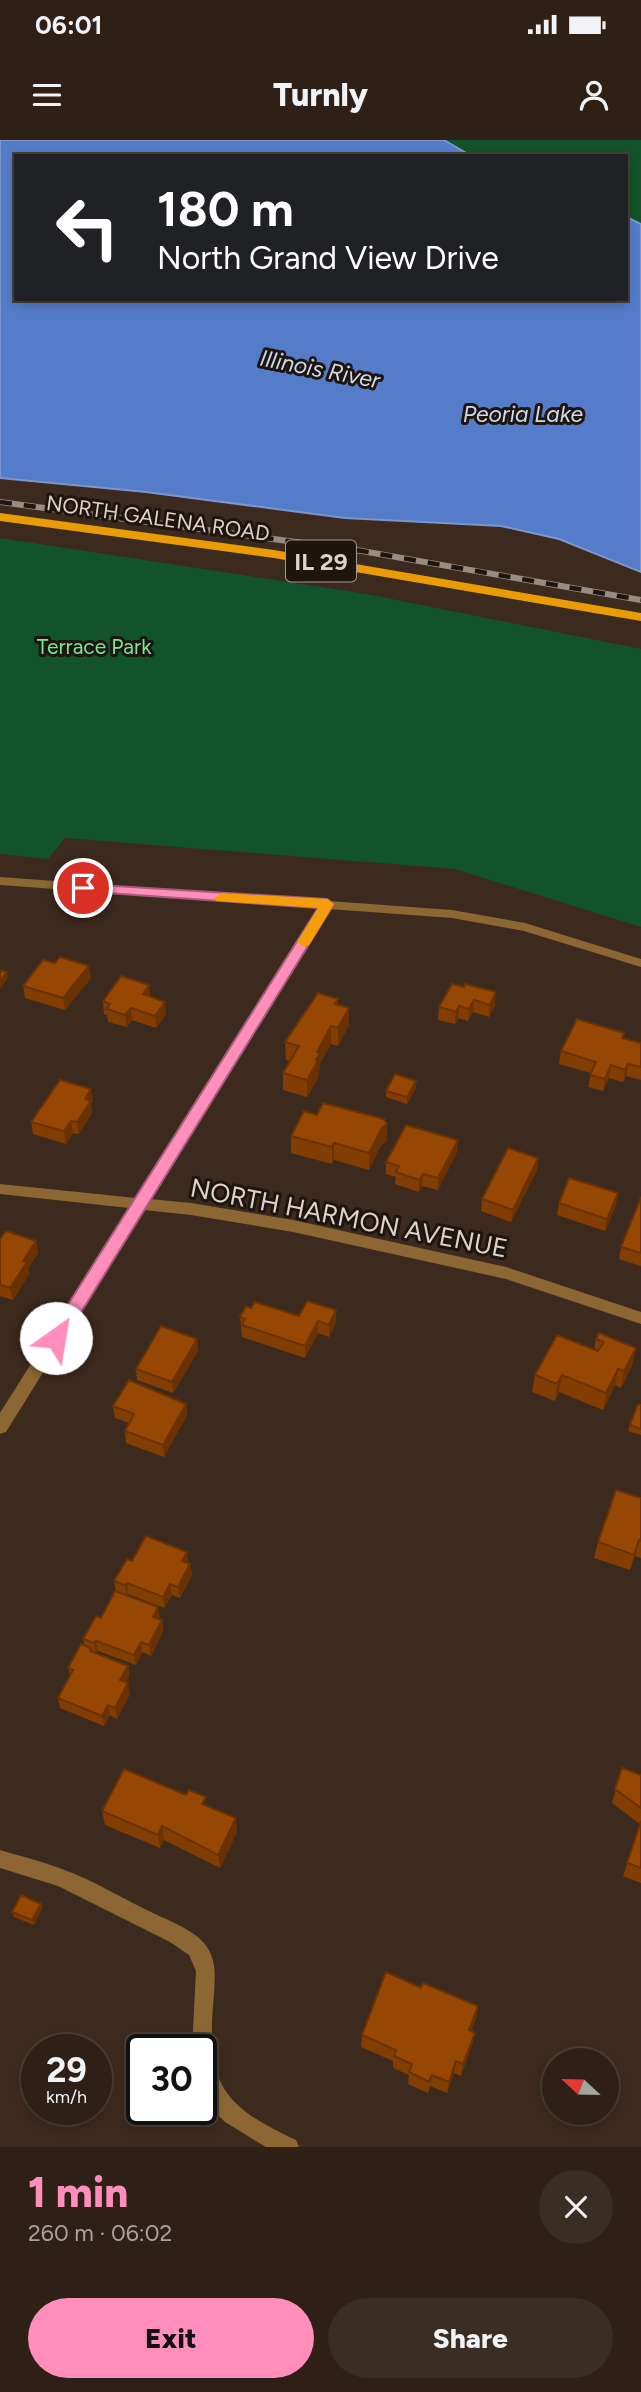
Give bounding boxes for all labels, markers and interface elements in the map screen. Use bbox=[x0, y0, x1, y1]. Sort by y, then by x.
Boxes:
text: 06:01 bbox=[35, 9, 103, 41]
icon: menu bbox=[28, 76, 66, 114]
text: Turnly bbox=[273, 76, 368, 114]
icon: person bbox=[575, 76, 613, 114]
text: 180 m bbox=[157, 179, 294, 238]
icon: left bbox=[42, 182, 133, 273]
text: North Grand View Drive bbox=[157, 239, 499, 277]
water label: Illinois River bbox=[258, 344, 384, 395]
water label: Peoria Lake bbox=[463, 400, 584, 428]
street label: NORTH GALENA ROAD bbox=[45, 490, 271, 546]
road number: IL 29 bbox=[286, 540, 356, 582]
park label: Terrace Park bbox=[37, 634, 152, 659]
pin bbox=[53, 858, 113, 918]
icon: arrive bbox=[64, 869, 102, 907]
street label: NORTH HARMON AVENUE bbox=[188, 1172, 510, 1264]
position arrow bbox=[19, 1301, 93, 1375]
speed limit sign: 30 bbox=[126, 2034, 217, 2125]
north arrow bbox=[542, 2048, 620, 2124]
map controls bbox=[542, 2048, 619, 2125]
text: 29 bbox=[46, 2049, 87, 2091]
text: km/h bbox=[46, 2086, 87, 2108]
text: 1 min bbox=[28, 2167, 128, 2218]
button: close bbox=[539, 2170, 613, 2244]
text: 260 m · 06:02 bbox=[28, 2219, 172, 2247]
button: Exit bbox=[28, 2298, 314, 2378]
button: Share bbox=[328, 2298, 613, 2378]

